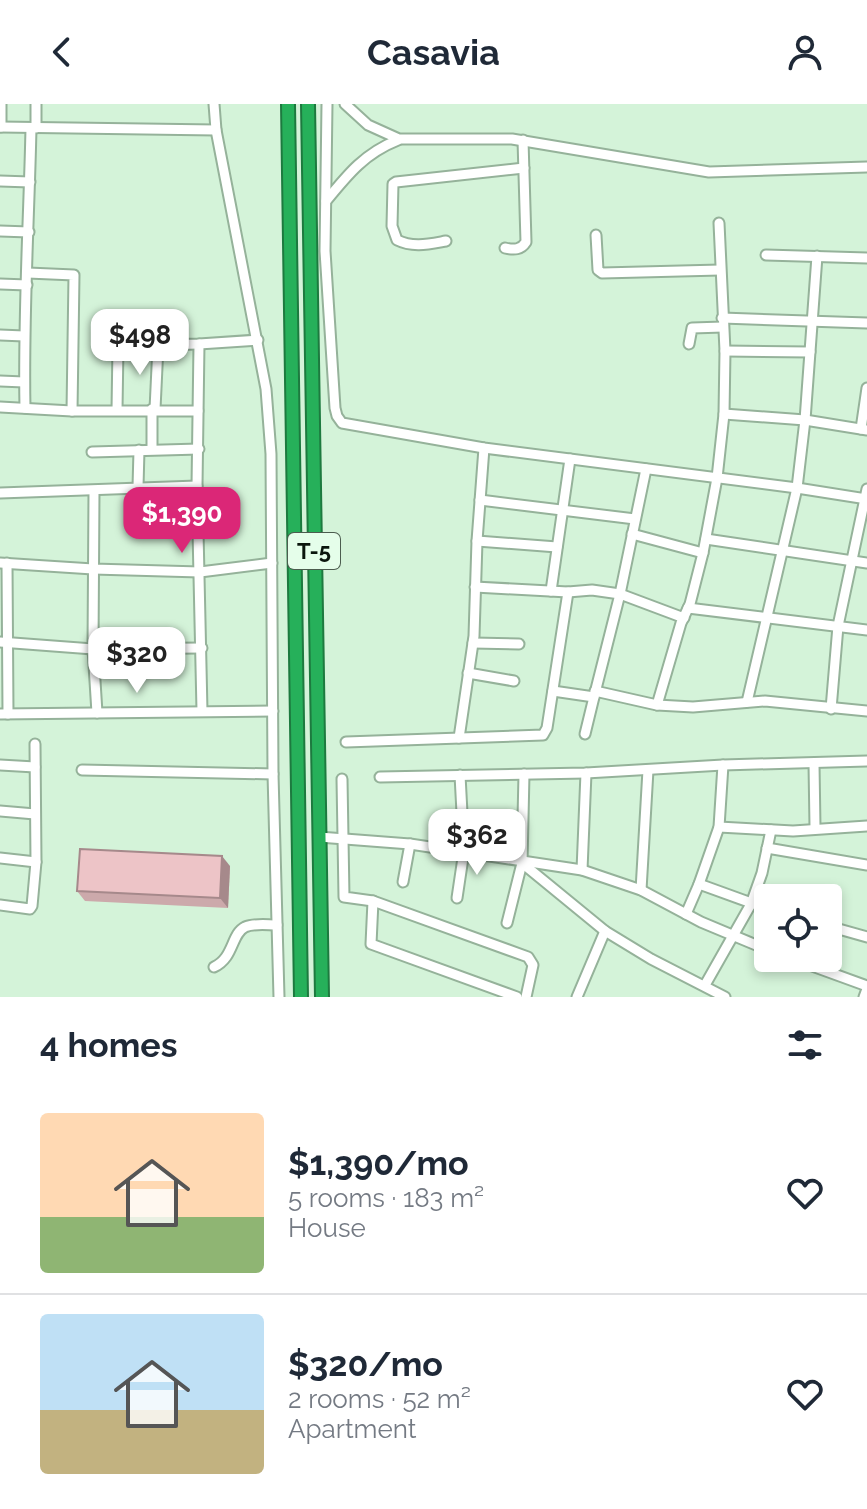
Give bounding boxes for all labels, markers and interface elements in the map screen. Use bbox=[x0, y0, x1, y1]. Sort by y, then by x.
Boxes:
icon: back bbox=[40, 30, 84, 74]
icon: person bbox=[783, 30, 827, 74]
text: Casavia bbox=[367, 31, 500, 73]
pin: $498 bbox=[93, 309, 187, 377]
text: $498 bbox=[109, 320, 171, 350]
pin: $1,390 bbox=[117, 487, 247, 555]
text: $1,390 bbox=[141, 498, 223, 528]
road number: T-5 bbox=[288, 533, 340, 569]
pin: $320 bbox=[90, 627, 184, 695]
text: $320 bbox=[106, 638, 168, 668]
pin: $362 bbox=[430, 809, 524, 877]
text: $362 bbox=[446, 820, 508, 850]
map controls bbox=[754, 884, 842, 972]
button: locate bbox=[754, 884, 842, 972]
icon: filters bbox=[783, 1023, 827, 1067]
text: 4 homes bbox=[40, 1025, 178, 1065]
text: $1,390/mo bbox=[288, 1143, 469, 1183]
icon: home bbox=[104, 1145, 200, 1241]
icon: heart bbox=[783, 1171, 827, 1215]
text: 5 rooms · 183 m² bbox=[288, 1183, 484, 1213]
text: House bbox=[288, 1213, 366, 1243]
text: $320/mo bbox=[288, 1344, 443, 1384]
icon: home bbox=[104, 1346, 200, 1442]
icon: heart bbox=[783, 1372, 827, 1416]
text: 2 rooms · 52 m² bbox=[288, 1384, 471, 1414]
text: Apartment bbox=[288, 1414, 417, 1444]

